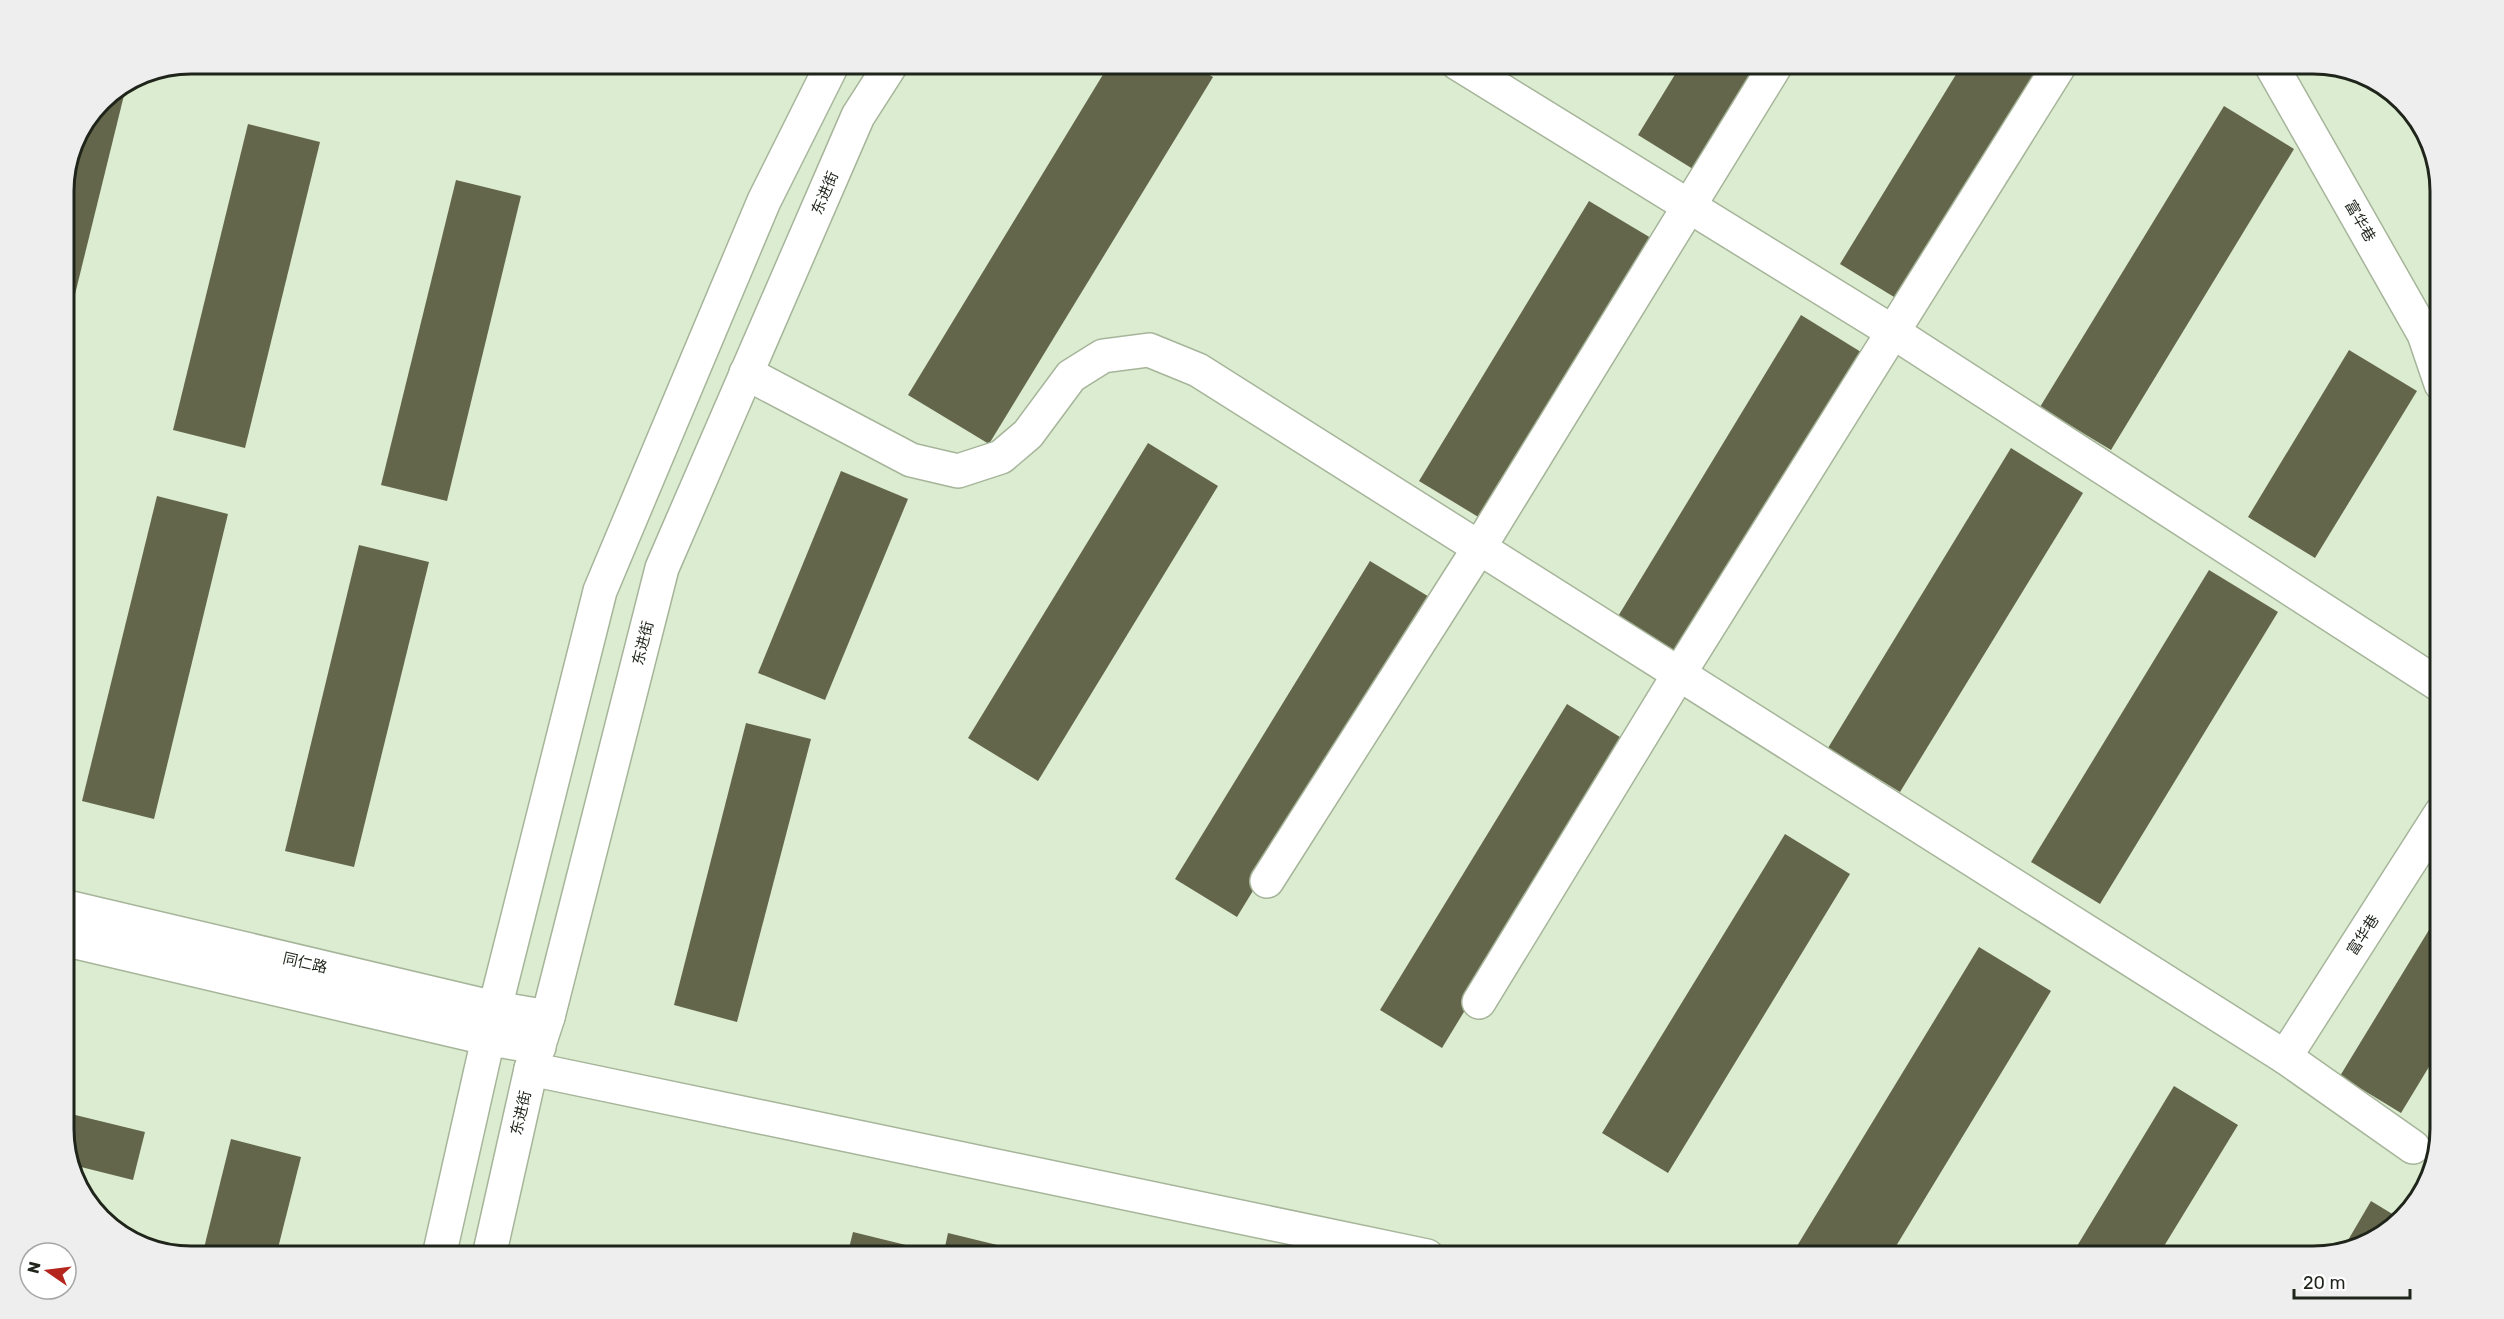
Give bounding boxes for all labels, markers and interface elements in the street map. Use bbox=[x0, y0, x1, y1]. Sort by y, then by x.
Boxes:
street label: 东进街 bbox=[808, 169, 842, 217]
street label: 富华巷 bbox=[2341, 197, 2379, 245]
street label: 东进街 bbox=[629, 619, 657, 667]
street label: 富华巷 bbox=[2343, 911, 2383, 959]
street label: 同仁路 bbox=[281, 949, 329, 977]
street label: 东进街 bbox=[507, 1089, 535, 1137]
north arrow bbox=[18, 1241, 78, 1301]
text: N bbox=[23, 1260, 45, 1275]
scale bar bbox=[2294, 1262, 2410, 1300]
text: 20 m bbox=[2303, 1272, 2345, 1294]

